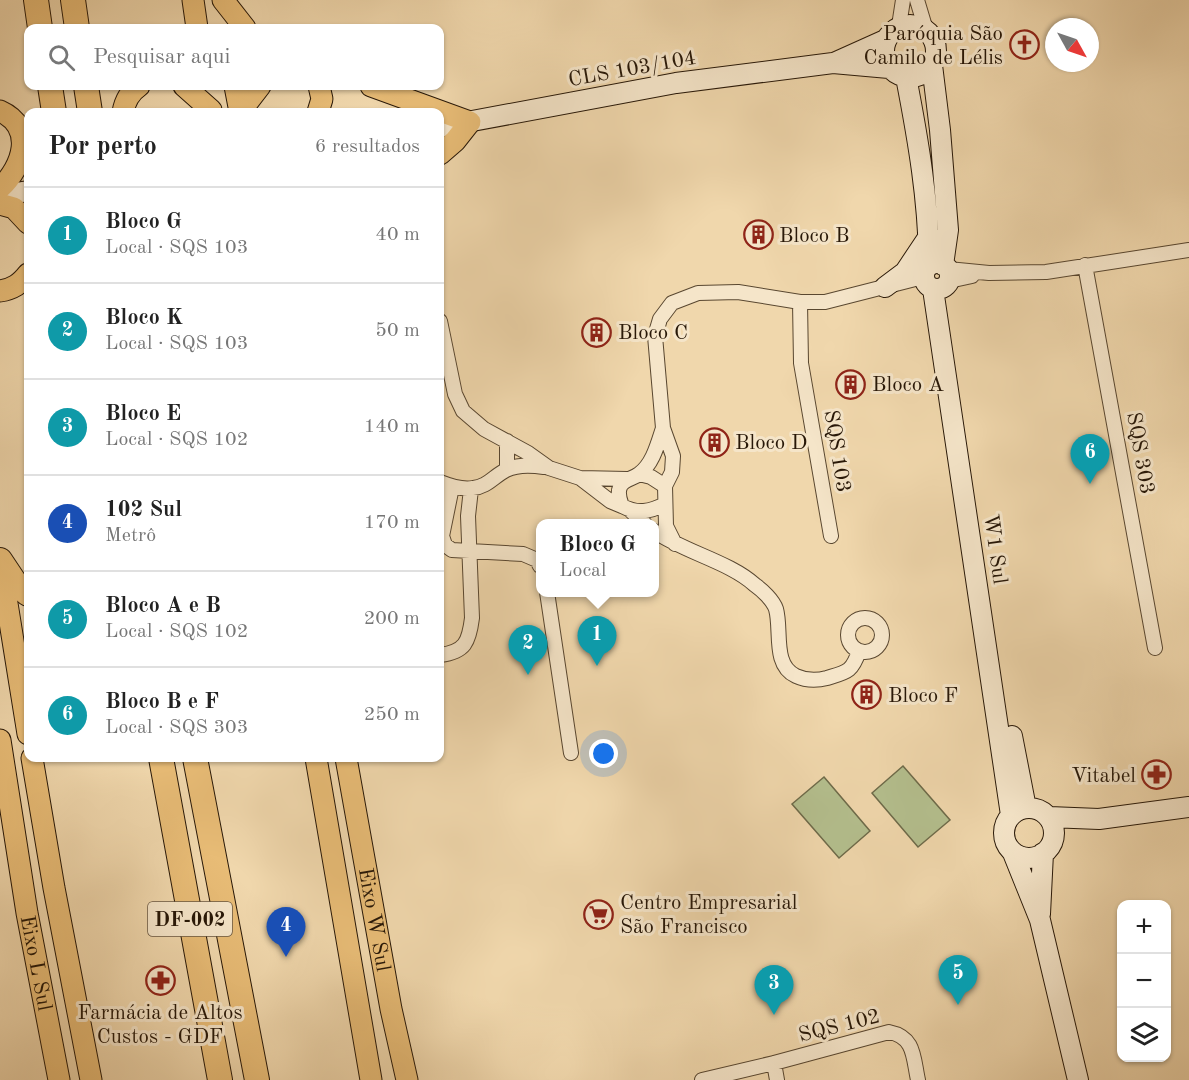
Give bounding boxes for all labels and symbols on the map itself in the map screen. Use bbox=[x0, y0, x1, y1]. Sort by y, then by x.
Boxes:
north arrow bbox=[1045, 18, 1099, 72]
place label: Paróquia São Camilo de Lélis bbox=[864, 24, 1003, 69]
church icon: Paróquia São Camilo de Lélis bbox=[1008, 29, 1040, 61]
street label: CLS 103/104 bbox=[567, 48, 698, 91]
building icon: Bloco B bbox=[742, 219, 774, 251]
place label: Bloco B bbox=[779, 226, 850, 247]
building icon: Bloco C bbox=[581, 316, 613, 348]
place label: Bloco C bbox=[618, 323, 688, 344]
building icon: Bloco A bbox=[835, 368, 867, 400]
place label: Bloco A bbox=[872, 375, 944, 396]
street label: SQS 103 bbox=[820, 409, 853, 494]
street label: SQS 303 bbox=[1122, 410, 1157, 496]
building icon: Bloco D bbox=[698, 426, 730, 458]
place label: Bloco D bbox=[735, 433, 807, 454]
pin: 6 bbox=[1070, 434, 1110, 484]
street label: W1 Sul bbox=[979, 513, 1010, 586]
pin: 1 bbox=[578, 616, 616, 666]
pin: 2 bbox=[508, 626, 548, 675]
building icon: Bloco F bbox=[851, 679, 883, 711]
place label: Bloco F bbox=[888, 686, 958, 707]
your location bbox=[589, 739, 618, 768]
pharmacy icon: Vitabel bbox=[1141, 759, 1173, 791]
place label: Vitabel bbox=[1071, 766, 1136, 787]
street label: Eixo W Sul bbox=[354, 866, 393, 974]
place label: Centro Empresarial São Francisco bbox=[620, 893, 798, 938]
supermarket icon: Centro Empresarial São Francisco bbox=[583, 898, 615, 930]
road number: DF-002 bbox=[148, 902, 232, 936]
pin: 4 bbox=[266, 908, 306, 957]
street label: Eixo L Sul bbox=[16, 914, 55, 1013]
pin: 5 bbox=[938, 956, 978, 1005]
pharmacy icon: Farmácia de Altos Custos - GDF bbox=[144, 965, 176, 997]
pin: 3 bbox=[754, 966, 794, 1015]
place label: Farmácia de Altos Custos - GDF bbox=[77, 1003, 243, 1048]
street label: SQS 102 bbox=[796, 1006, 882, 1047]

